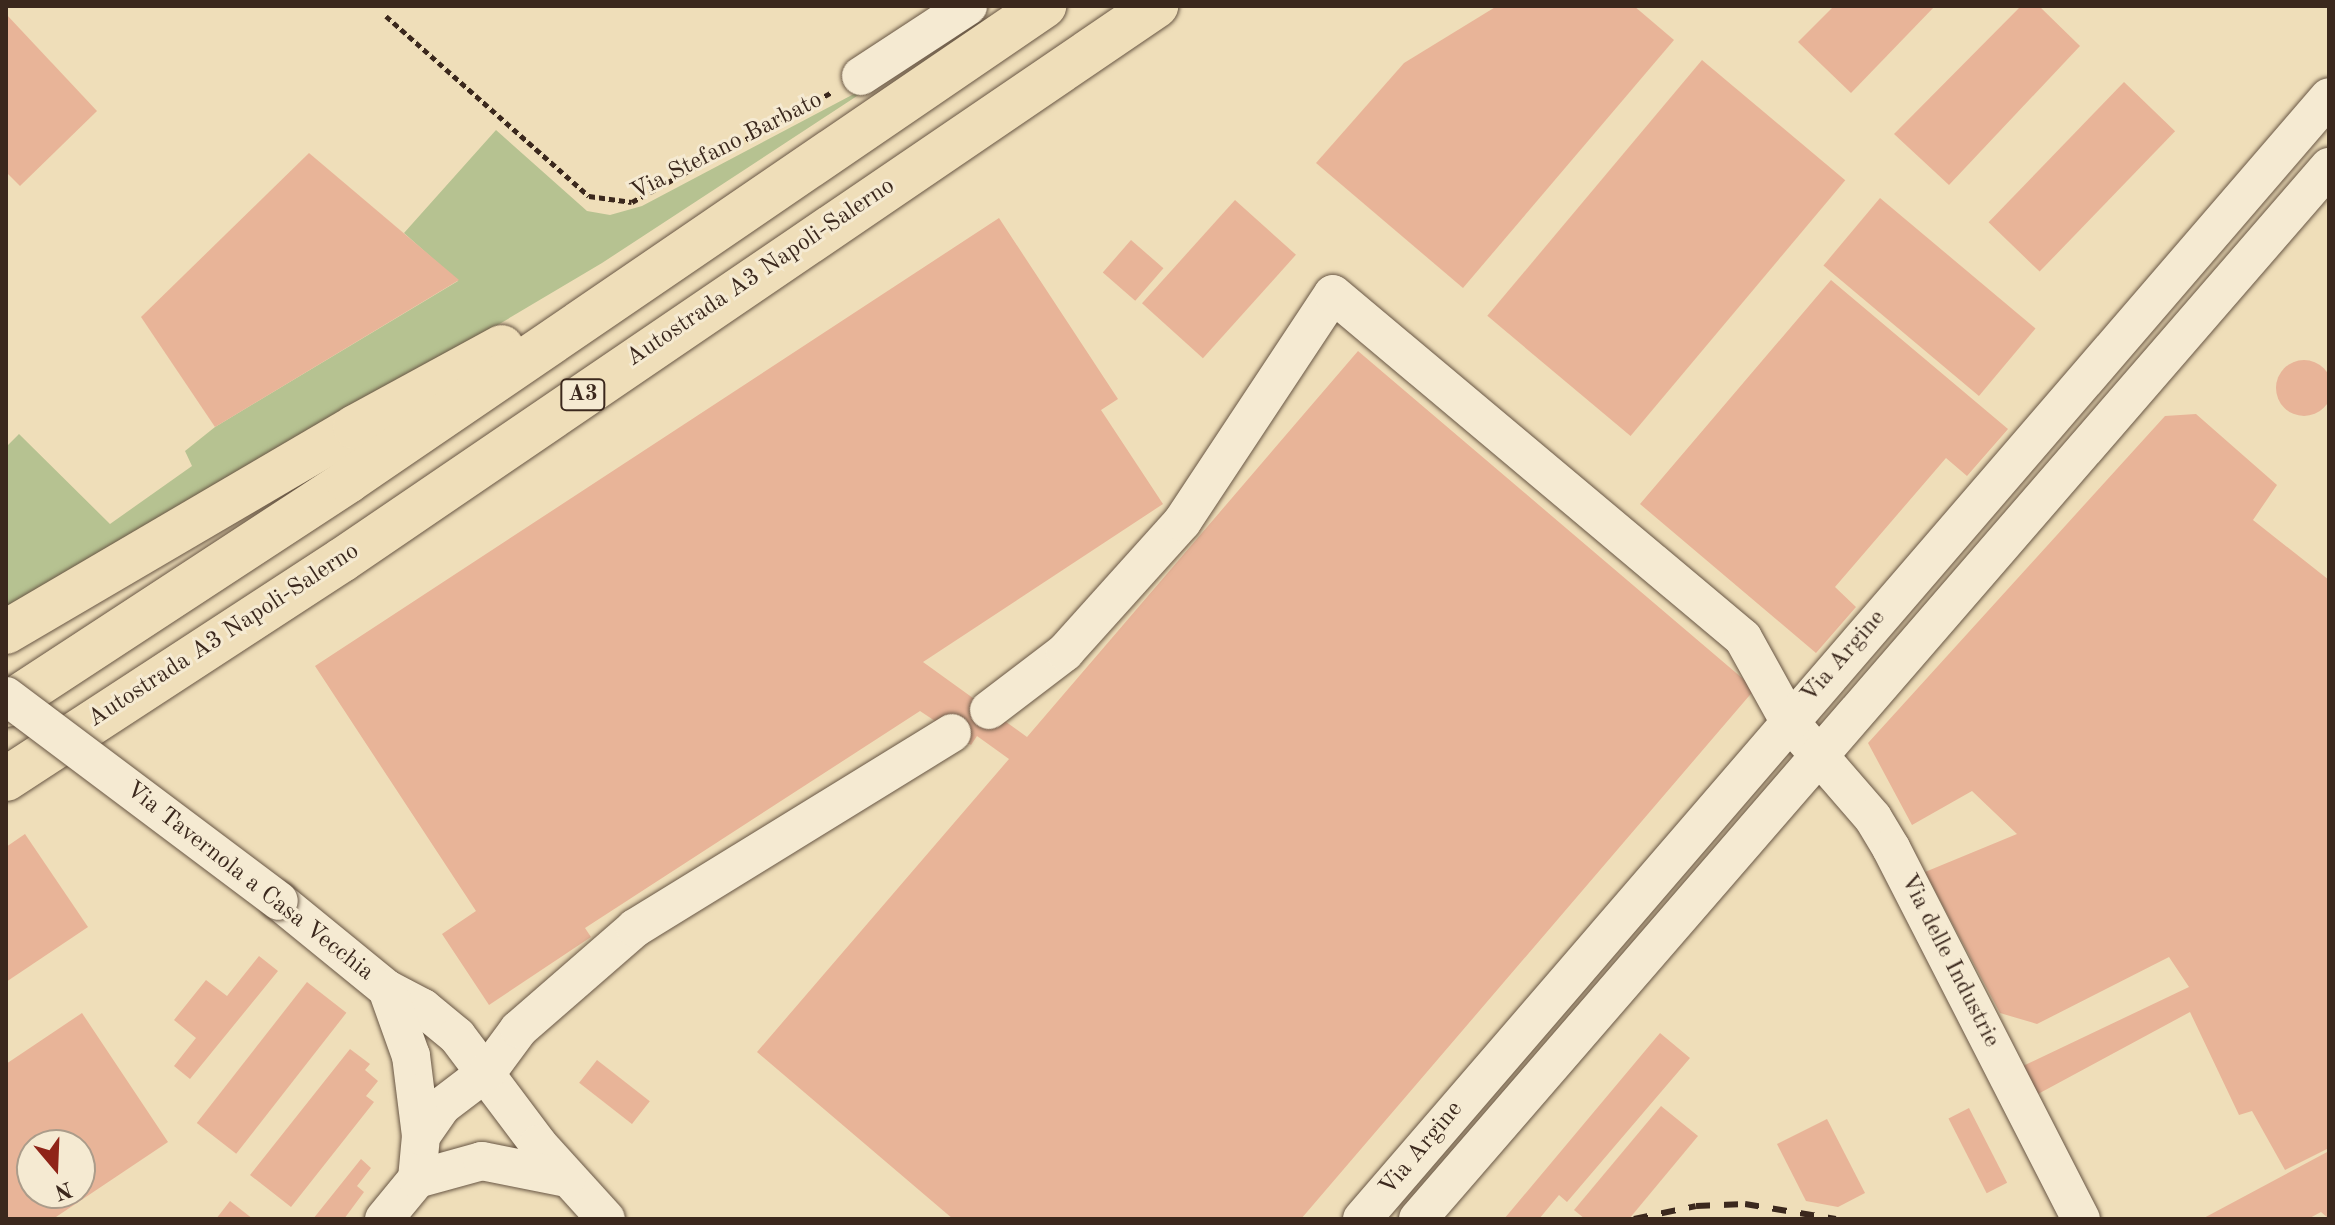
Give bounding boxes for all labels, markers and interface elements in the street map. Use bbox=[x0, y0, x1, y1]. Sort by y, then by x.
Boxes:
street label: Via Stefano Barbato bbox=[627, 86, 827, 208]
street label: Autostrada A3 Napoli-Salerno bbox=[621, 172, 901, 374]
road number: A3 bbox=[559, 377, 607, 413]
street label: Autostrada A3 Napoli-Salerno bbox=[83, 537, 365, 735]
street label: Via Argine bbox=[1796, 604, 1892, 710]
street label: Via Tavernola a Casa Vecchia bbox=[119, 776, 379, 988]
street label: Via delle Industrie bbox=[1893, 869, 2005, 1053]
street label: Via Argine bbox=[1374, 1096, 1470, 1202]
north arrow bbox=[16, 1129, 96, 1209]
text: N bbox=[52, 1177, 75, 1203]

